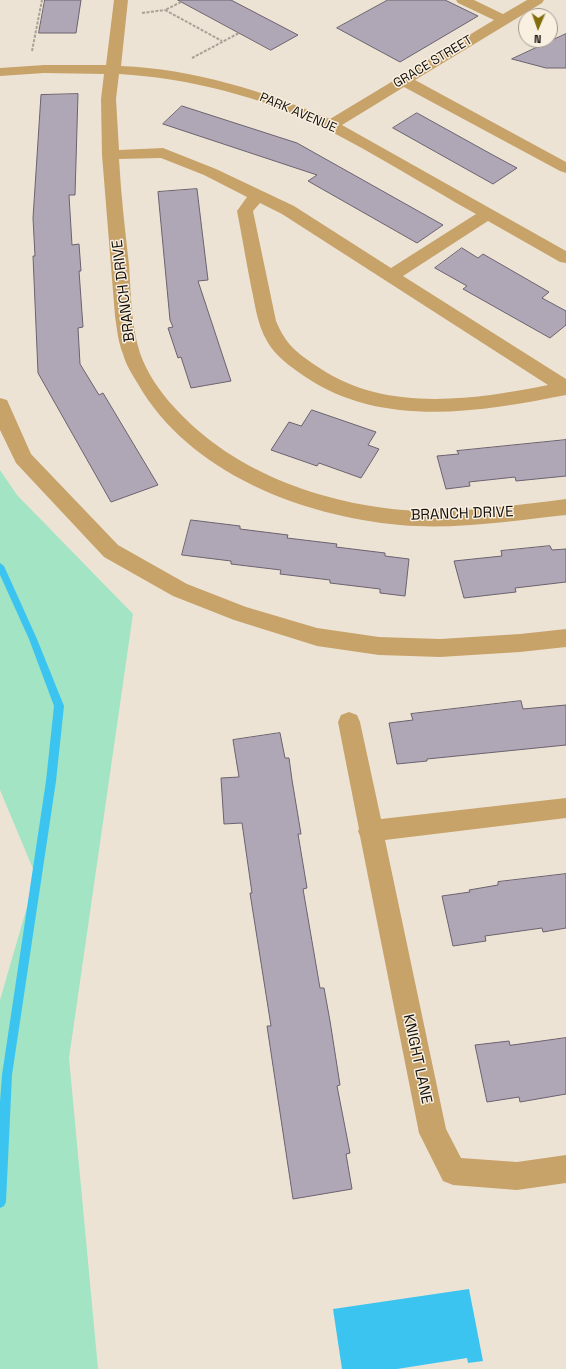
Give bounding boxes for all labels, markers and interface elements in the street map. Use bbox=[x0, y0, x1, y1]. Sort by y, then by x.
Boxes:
north arrow bbox=[518, 8, 558, 48]
street label: GRACE STREET bbox=[391, 32, 475, 92]
text: N bbox=[534, 32, 542, 46]
street label: PARK AVENUE bbox=[257, 90, 339, 136]
street label: BRANCH DRIVE bbox=[109, 239, 139, 343]
street label: BRANCH DRIVE bbox=[410, 503, 514, 525]
street label: KNIGHT LANE bbox=[399, 1013, 435, 1105]

